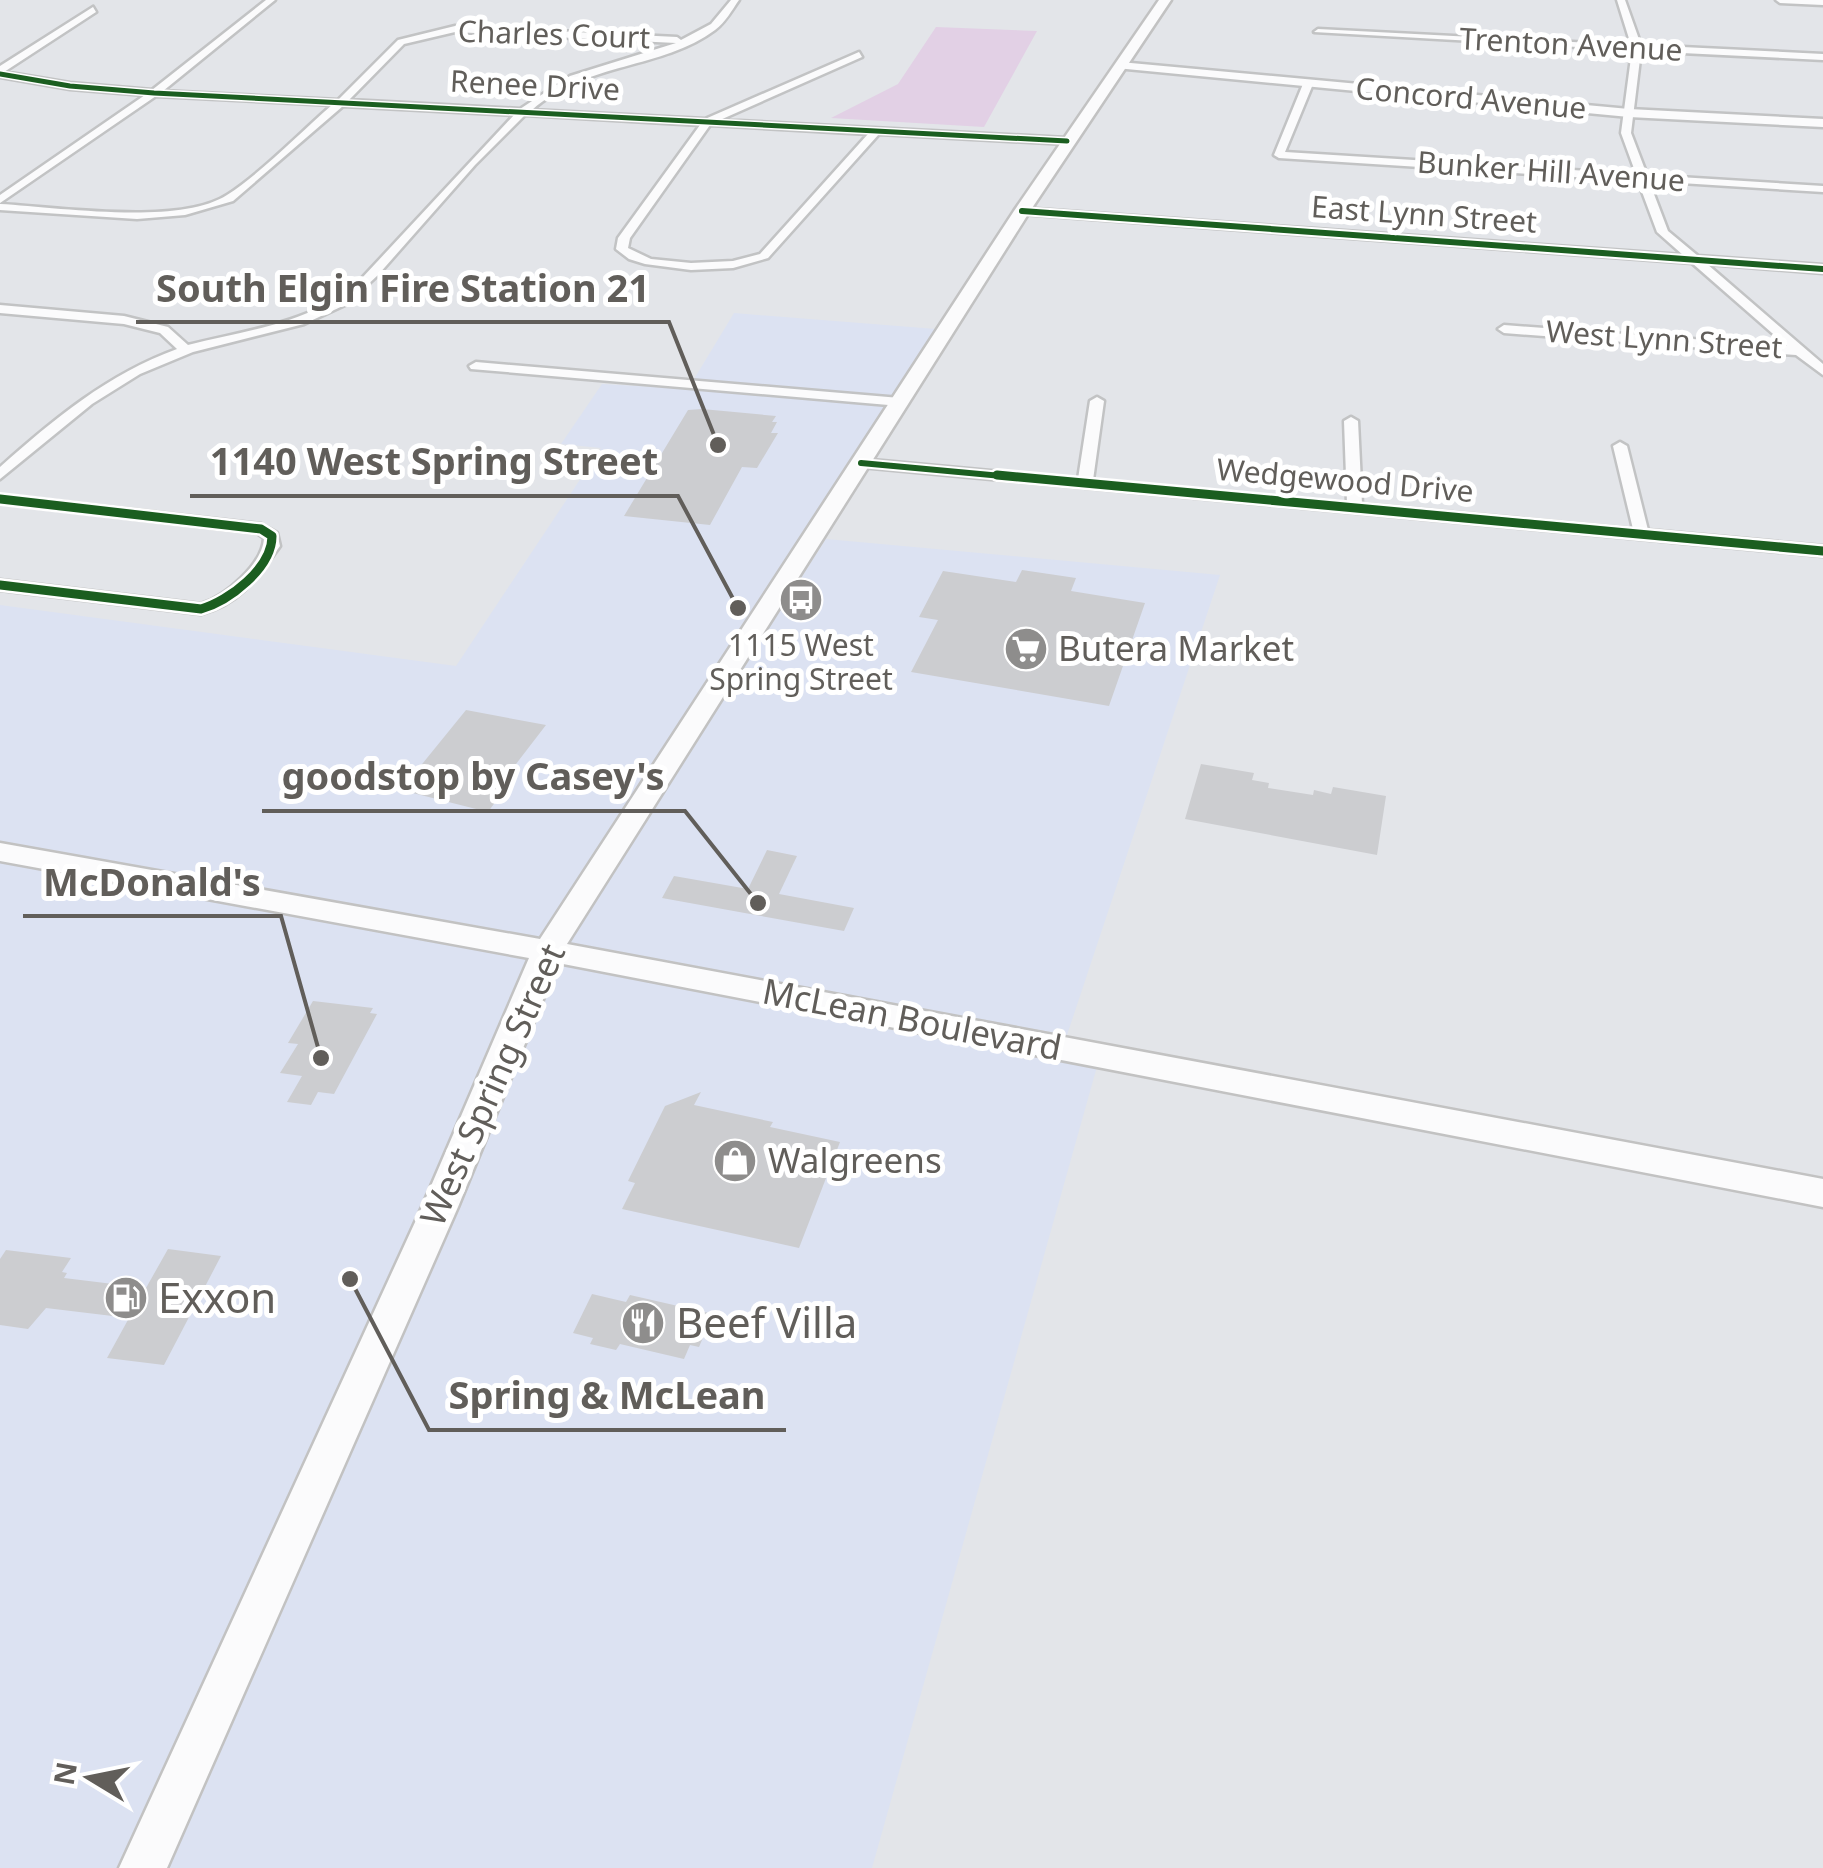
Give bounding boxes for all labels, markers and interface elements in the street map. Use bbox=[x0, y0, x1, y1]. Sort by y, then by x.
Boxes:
street label: Charles Court bbox=[457, 10, 651, 57]
street label: Trenton Avenue bbox=[1459, 17, 1684, 70]
street label: Renee Drive bbox=[449, 60, 621, 109]
street label: Concord Avenue bbox=[1354, 67, 1588, 128]
street label: Bunker Hill Avenue bbox=[1416, 141, 1686, 200]
street label: East Lynn Street bbox=[1310, 185, 1539, 242]
callout: South Elgin Fire Station 21 bbox=[136, 254, 669, 322]
text: South Elgin Fire Station 21 bbox=[156, 261, 650, 313]
street label: West Lynn Street bbox=[1545, 310, 1784, 367]
callout: 1140 West Spring Street bbox=[190, 428, 678, 496]
text: 1140 West Spring Street bbox=[210, 434, 658, 486]
street label: Wedgewood Drive bbox=[1215, 448, 1475, 511]
bus stop icon: 1115 West Spring Street bbox=[778, 577, 824, 623]
place label: 1115 West Spring Street bbox=[709, 624, 893, 699]
place label: Butera Market bbox=[1058, 624, 1294, 671]
supermarket icon: Butera Market bbox=[1003, 626, 1049, 672]
callout: goodstop by Casey's bbox=[262, 743, 685, 811]
text: goodstop by Casey's bbox=[281, 749, 665, 801]
callout: McDonald's bbox=[23, 848, 281, 916]
text: McDonald's bbox=[43, 855, 261, 907]
street label: West Spring Street bbox=[408, 936, 575, 1233]
street label: McLean Boulevard bbox=[759, 967, 1066, 1071]
place label: Walgreens bbox=[768, 1136, 942, 1183]
shop icon: Walgreens bbox=[712, 1138, 758, 1184]
place label: Exxon bbox=[158, 1268, 276, 1325]
fuel station icon: Exxon bbox=[103, 1275, 149, 1321]
place label: Beef Villa bbox=[676, 1293, 857, 1350]
restaurant icon: Beef Villa bbox=[620, 1300, 666, 1346]
callout: Spring & McLean bbox=[429, 1362, 786, 1430]
text: Spring & McLean bbox=[448, 1368, 766, 1420]
north arrow bbox=[40, 1728, 140, 1828]
text: N bbox=[44, 1759, 85, 1788]

